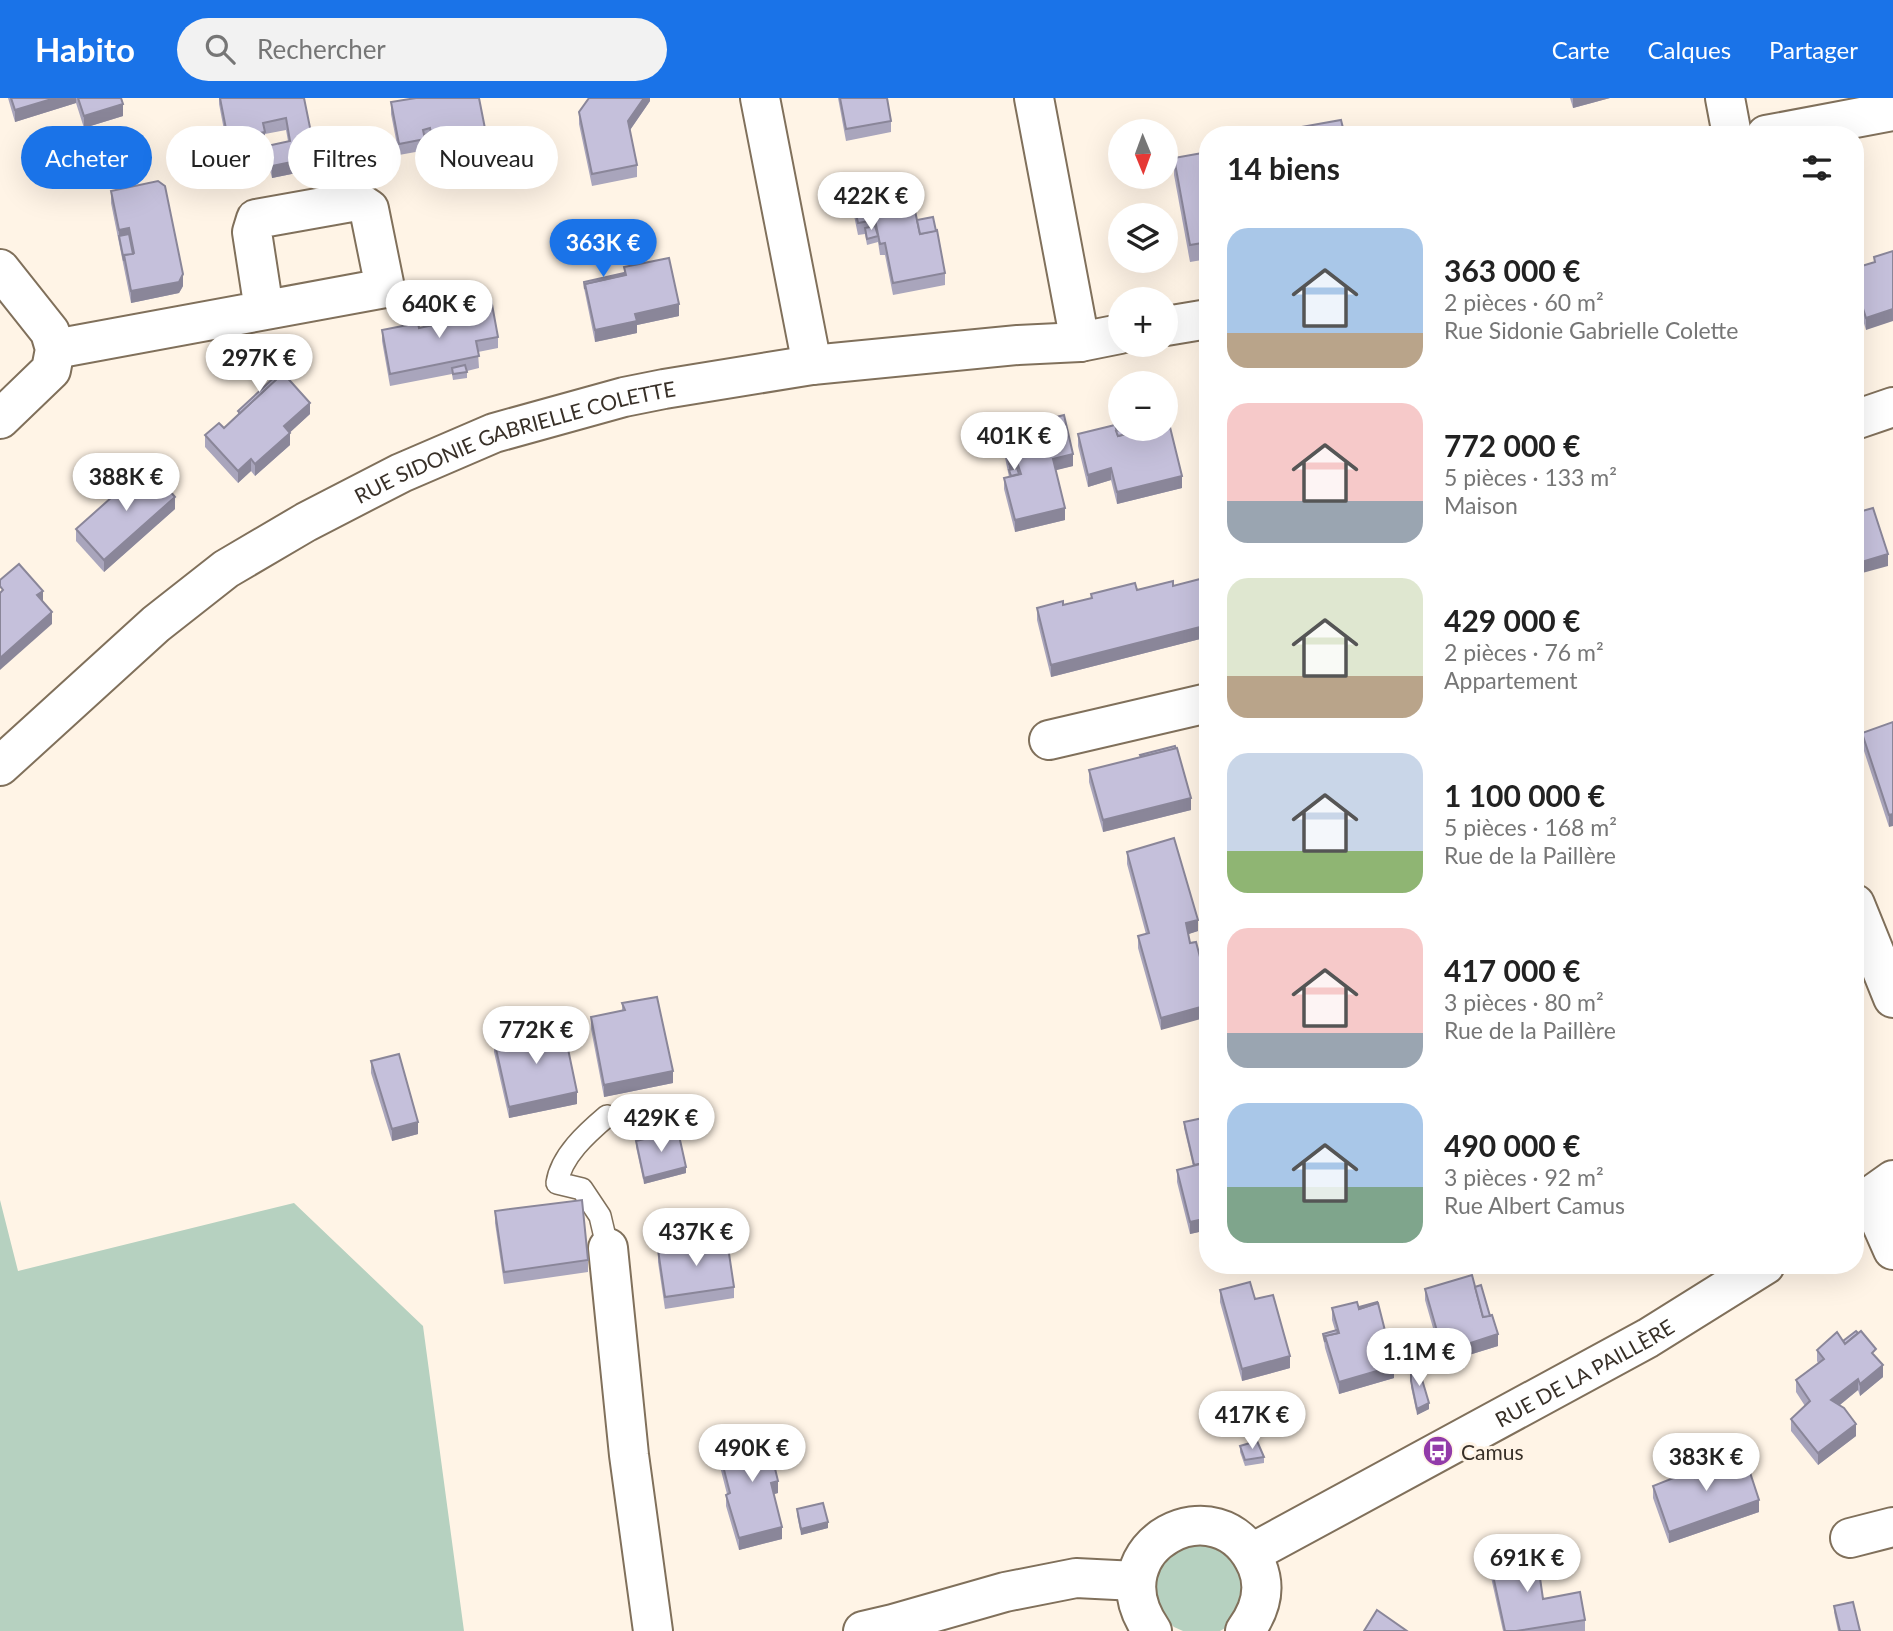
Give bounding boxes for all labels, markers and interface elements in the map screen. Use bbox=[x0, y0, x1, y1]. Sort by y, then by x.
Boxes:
search box bbox=[177, 18, 667, 81]
text: Habito bbox=[35, 29, 135, 69]
icon: search bbox=[201, 30, 239, 68]
text: Rechercher bbox=[257, 33, 386, 65]
text: Carte bbox=[1552, 35, 1610, 64]
text: Calques bbox=[1648, 35, 1731, 64]
text: Partager bbox=[1769, 35, 1858, 64]
north arrow bbox=[1108, 119, 1178, 189]
map controls bbox=[1108, 119, 1178, 441]
chip: Acheter bbox=[21, 126, 152, 189]
chip: Louer bbox=[166, 126, 274, 189]
chip: Filtres bbox=[288, 126, 401, 189]
chip: Nouveau bbox=[415, 126, 558, 189]
icon: filters bbox=[1798, 149, 1836, 187]
text: 14 biens bbox=[1227, 150, 1340, 186]
pin: 422K € bbox=[814, 172, 928, 232]
text: 422K € bbox=[834, 181, 908, 209]
button: layers bbox=[1108, 203, 1178, 273]
pin: 363K € bbox=[546, 220, 660, 279]
text: 363K € bbox=[566, 228, 640, 256]
text: 363 000 € bbox=[1444, 252, 1580, 288]
icon: home bbox=[1283, 256, 1367, 340]
pin: 640K € bbox=[382, 280, 496, 340]
button: + bbox=[1108, 287, 1178, 357]
text: 2 pièces · 60 m² bbox=[1444, 288, 1604, 316]
text: 640K € bbox=[402, 289, 476, 317]
text: Rue Sidonie Gabrielle Colette bbox=[1444, 316, 1738, 344]
pin: 297K € bbox=[202, 334, 316, 394]
text: 297K € bbox=[222, 343, 296, 371]
button: − bbox=[1108, 371, 1178, 441]
street label: RUE SIDONIE GABRIELLE COLETTE bbox=[350, 375, 677, 508]
pin: 401K € bbox=[957, 412, 1071, 472]
text: 401K € bbox=[977, 421, 1051, 449]
text: 772 000 € bbox=[1444, 427, 1580, 463]
icon: home bbox=[1283, 431, 1367, 515]
pin: 388K € bbox=[69, 454, 183, 513]
text: 388K € bbox=[89, 462, 163, 490]
text: 5 pièces · 133 m² bbox=[1444, 463, 1617, 491]
text: Maison bbox=[1444, 491, 1518, 519]
text: 429 000 € bbox=[1444, 602, 1580, 638]
icon: home bbox=[1283, 606, 1367, 690]
text: 2 pièces · 76 m² bbox=[1444, 638, 1604, 666]
text: Appartement bbox=[1444, 666, 1577, 694]
text: 1 100 000 € bbox=[1444, 777, 1605, 813]
icon: home bbox=[1283, 781, 1367, 865]
text: 5 pièces · 168 m² bbox=[1444, 813, 1617, 841]
text: Rue de la Paillère bbox=[1444, 841, 1616, 869]
text: 417 000 € bbox=[1444, 952, 1580, 988]
icon: home bbox=[1283, 956, 1367, 1040]
text: 3 pièces · 80 m² bbox=[1444, 988, 1604, 1016]
pin: 772K € bbox=[479, 1006, 593, 1066]
text: 772K € bbox=[499, 1015, 573, 1043]
text: Rue de la Paillère bbox=[1444, 1016, 1616, 1044]
pin: 429K € bbox=[604, 1094, 718, 1154]
text: 429K € bbox=[624, 1103, 698, 1131]
text: 490 000 € bbox=[1444, 1127, 1580, 1163]
icon: home bbox=[1283, 1131, 1367, 1215]
text: 3 pièces · 92 m² bbox=[1444, 1163, 1604, 1191]
text: Rue Albert Camus bbox=[1444, 1191, 1625, 1219]
pin: 437K € bbox=[639, 1208, 753, 1268]
text: 437K € bbox=[659, 1217, 733, 1245]
street label: RUE DE LA PAILLÈRE bbox=[1490, 1313, 1678, 1431]
pin: 1.1M € bbox=[1362, 1328, 1476, 1388]
text: 1.1M € bbox=[1383, 1337, 1455, 1365]
pin: 417K € bbox=[1195, 1392, 1309, 1451]
text: 417K € bbox=[1215, 1400, 1289, 1428]
pin: 490K € bbox=[695, 1424, 809, 1484]
text: 490K € bbox=[715, 1433, 789, 1461]
bus stop icon: Camus bbox=[1421, 1434, 1455, 1468]
pin: 383K € bbox=[1649, 1434, 1763, 1493]
place label: Camus bbox=[1461, 1439, 1524, 1464]
text: 383K € bbox=[1669, 1442, 1743, 1470]
pin: 691K € bbox=[1470, 1534, 1584, 1594]
text: 691K € bbox=[1490, 1543, 1564, 1571]

